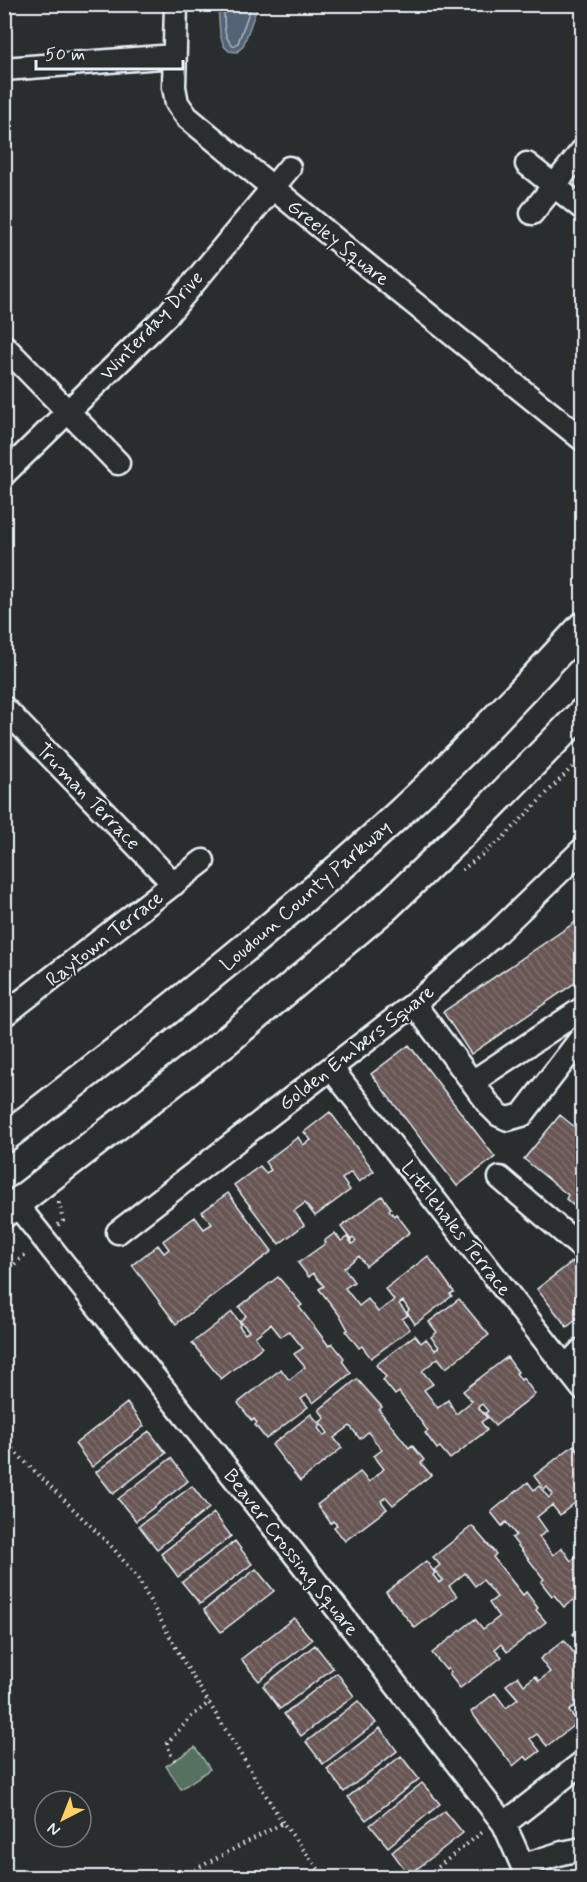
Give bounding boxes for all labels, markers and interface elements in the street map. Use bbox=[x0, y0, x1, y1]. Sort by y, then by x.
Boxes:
scale bar bbox=[36, 33, 183, 71]
text: 50 m bbox=[45, 43, 85, 67]
street label: Greeley Square bbox=[281, 193, 395, 293]
street label: Winterday Drive bbox=[94, 265, 210, 387]
street label: Truman Terrace bbox=[30, 738, 146, 856]
street label: Loudoun County Parkway bbox=[215, 814, 397, 978]
street label: Raytown Terrace bbox=[41, 885, 169, 994]
street label: Golden Embers Square bbox=[273, 979, 440, 1118]
street label: Littlehales Terrace bbox=[394, 1156, 517, 1302]
street label: Beaver Crossing Square bbox=[217, 1463, 365, 1642]
north arrow bbox=[33, 1789, 93, 1849]
text: N bbox=[43, 1818, 65, 1840]

